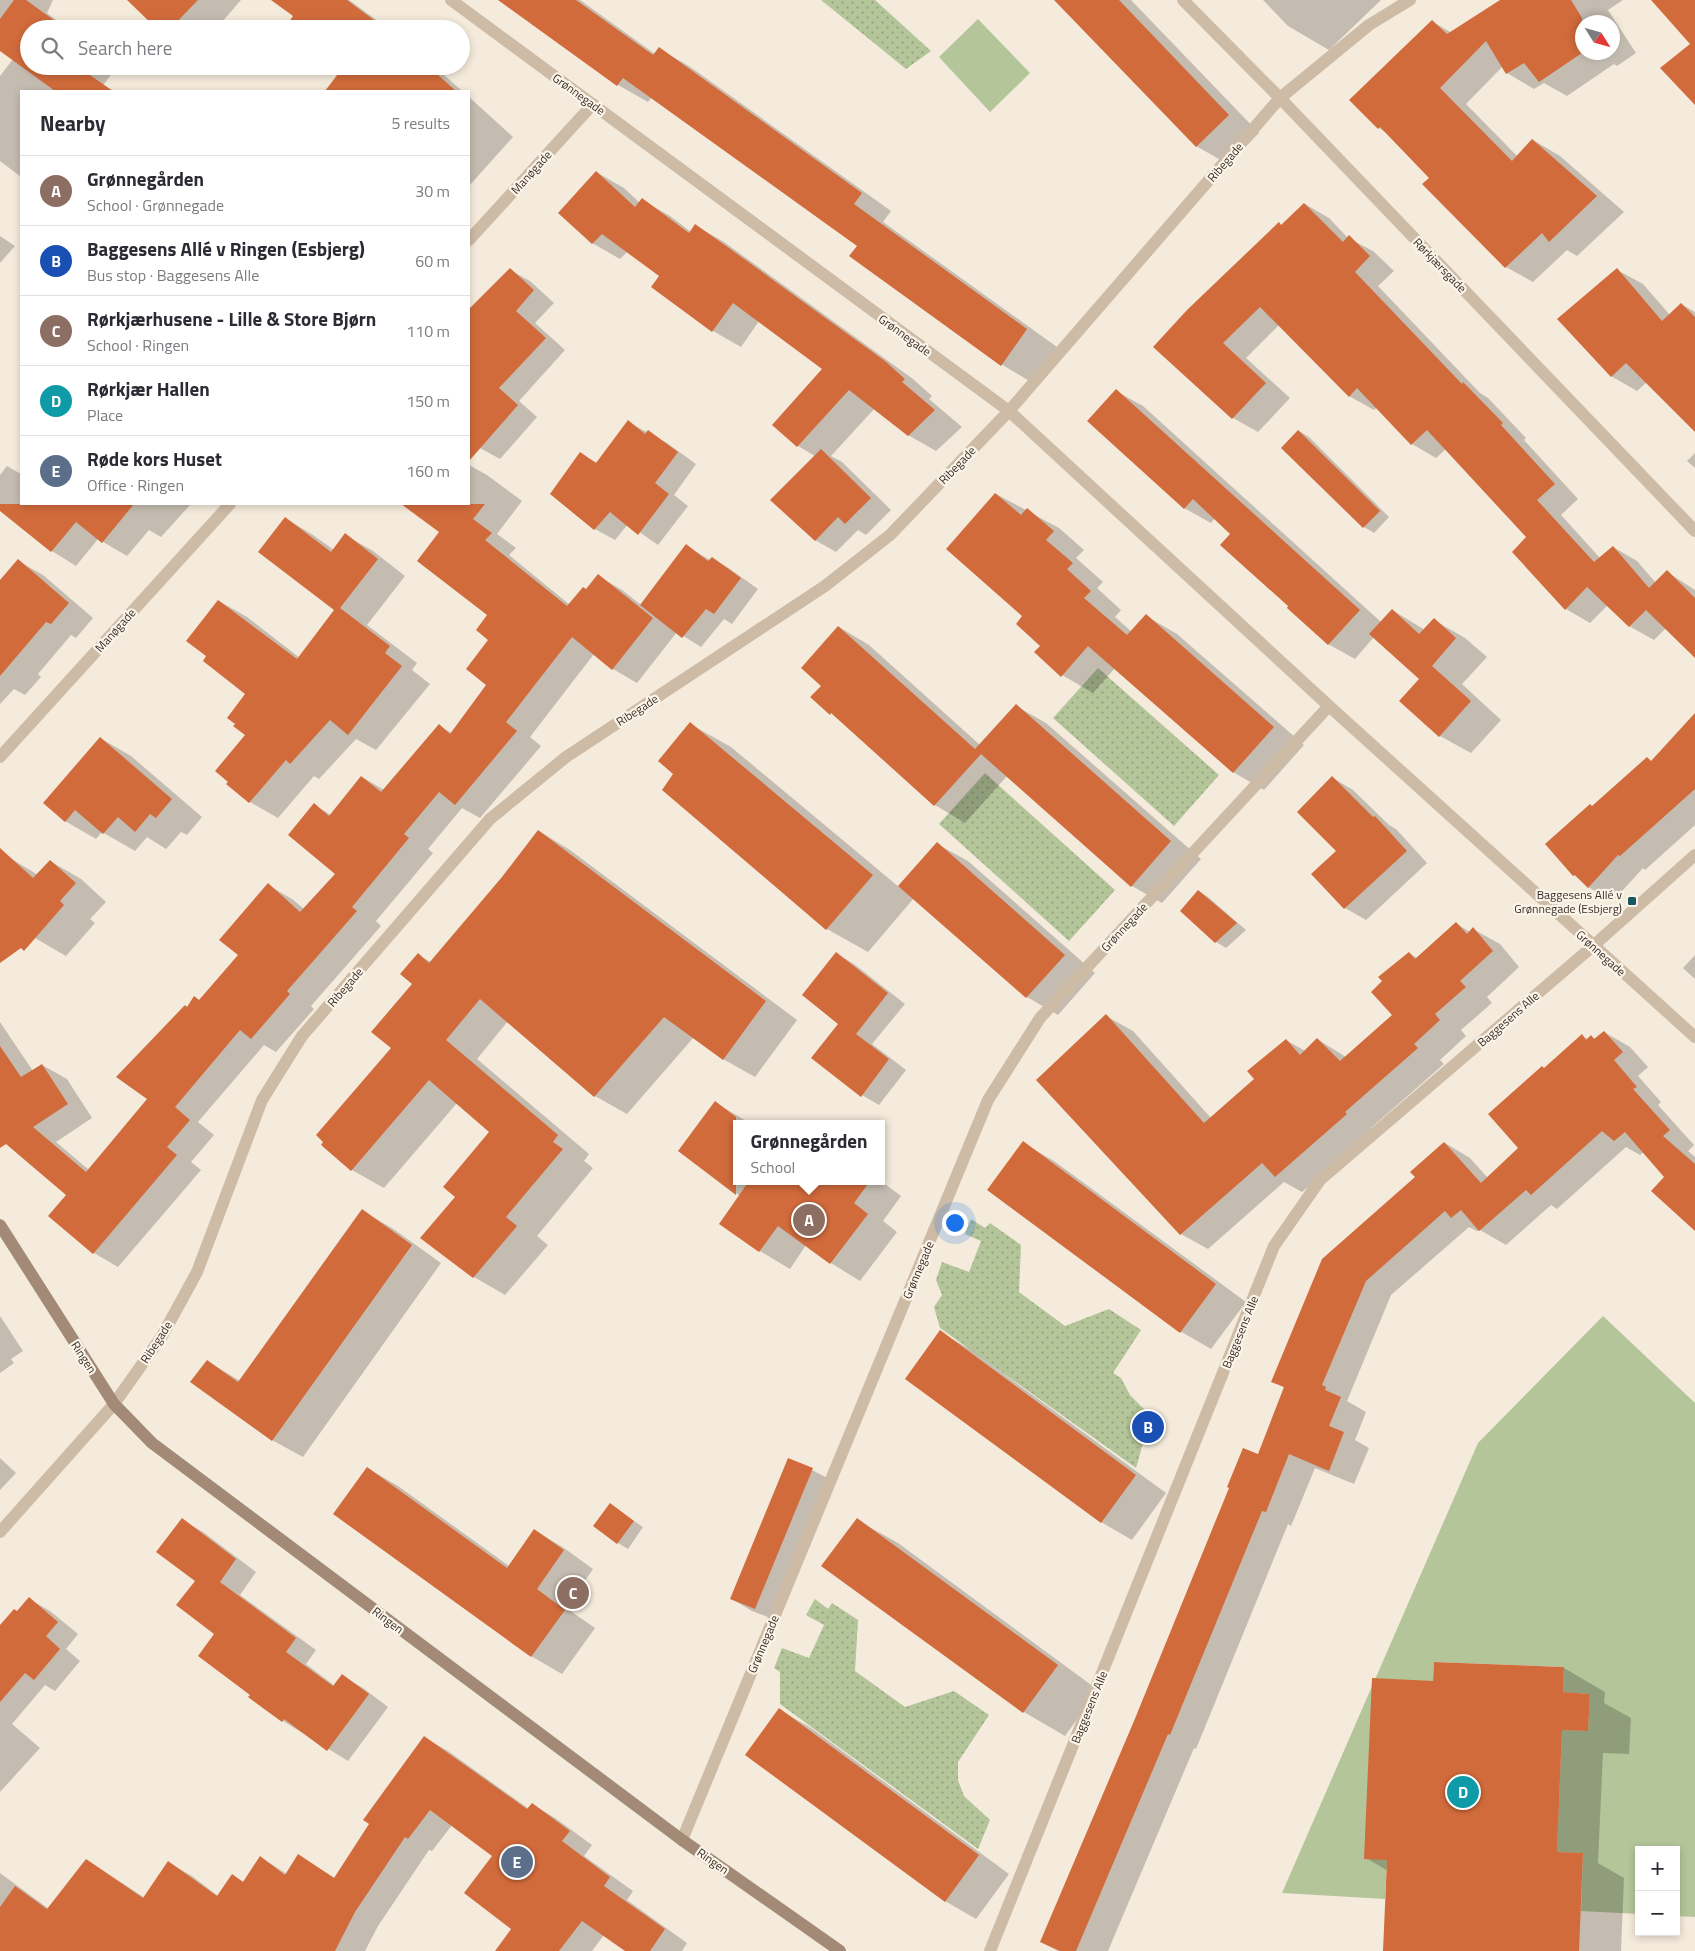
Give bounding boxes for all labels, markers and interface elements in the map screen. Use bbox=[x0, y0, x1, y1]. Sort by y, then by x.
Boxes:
north arrow bbox=[1575, 15, 1620, 60]
search box bbox=[20, 20, 470, 75]
text: Search here bbox=[78, 33, 172, 62]
icon: search bbox=[38, 34, 66, 62]
street label: Grønnegade bbox=[549, 68, 609, 120]
text: Nearby bbox=[40, 107, 105, 139]
text: 5 results bbox=[391, 111, 450, 135]
street label: Ribegade bbox=[1202, 138, 1248, 186]
street label: Manøgade bbox=[506, 146, 556, 198]
text: Grønnegården bbox=[87, 164, 204, 193]
text: A bbox=[51, 179, 61, 203]
text: 30 m bbox=[415, 179, 450, 203]
text: School · Grønnegade bbox=[87, 193, 224, 217]
street label: Rørkjærsgade bbox=[1409, 233, 1471, 297]
text: Baggesens Allé v Ringen (Esbjerg) bbox=[87, 234, 365, 263]
text: B bbox=[51, 249, 61, 273]
text: 60 m bbox=[415, 249, 450, 273]
text: Bus stop · Baggesens Alle bbox=[87, 263, 259, 287]
text: Rørkjærhusene - Lille & Store Bjørn bbox=[87, 304, 376, 333]
street label: Grønnegade bbox=[875, 309, 935, 361]
text: C bbox=[52, 319, 60, 343]
text: 110 m bbox=[406, 319, 450, 343]
text: School · Ringen bbox=[87, 333, 189, 357]
text: Rørkjær Hallen bbox=[87, 374, 210, 403]
text: D bbox=[51, 389, 61, 413]
text: 150 m bbox=[406, 389, 450, 413]
text: Place bbox=[87, 403, 123, 427]
street label: Ribegade bbox=[934, 442, 980, 488]
text: Røde kors Huset bbox=[87, 444, 222, 473]
text: E bbox=[52, 459, 60, 483]
text: 160 m bbox=[406, 459, 450, 483]
text: Office · Ringen bbox=[87, 473, 184, 497]
street label: Manøgade bbox=[90, 604, 140, 656]
street label: Ribegade bbox=[612, 689, 662, 731]
place label: Baggesens Allé v Grønnegade (Esbjerg) bbox=[1514, 885, 1622, 918]
marker: Baggesens Allé v Grønnegade (Esbjerg) bbox=[1626, 895, 1638, 907]
street label: Grønnegade bbox=[1096, 898, 1152, 956]
street label: Grønnegade bbox=[1572, 925, 1630, 981]
street label: Ribegade bbox=[322, 963, 368, 1011]
street label: Baggesens Alle bbox=[1473, 987, 1543, 1051]
popup bbox=[733, 1120, 885, 1185]
text: Grønnegården bbox=[750, 1126, 868, 1155]
text: School bbox=[750, 1155, 795, 1179]
pin: A bbox=[793, 1201, 825, 1239]
your location bbox=[942, 1210, 968, 1236]
street label: Grønnegade bbox=[897, 1238, 939, 1302]
street label: Baggesens Alle bbox=[1217, 1293, 1263, 1371]
street label: Ribegade bbox=[135, 1317, 177, 1367]
street label: Ringen bbox=[66, 1337, 102, 1377]
pin: B bbox=[1132, 1408, 1164, 1446]
pin: C bbox=[557, 1574, 589, 1612]
street label: Ringen bbox=[368, 1602, 408, 1638]
street label: Grønnegade bbox=[742, 1612, 784, 1676]
street label: Baggesens Alle bbox=[1066, 1668, 1112, 1746]
pin: D bbox=[1447, 1773, 1479, 1811]
pin: E bbox=[501, 1843, 533, 1881]
street label: Ringen bbox=[693, 1843, 733, 1879]
map controls bbox=[1635, 1846, 1680, 1936]
button: + bbox=[1635, 1846, 1680, 1891]
button: − bbox=[1635, 1891, 1680, 1936]

